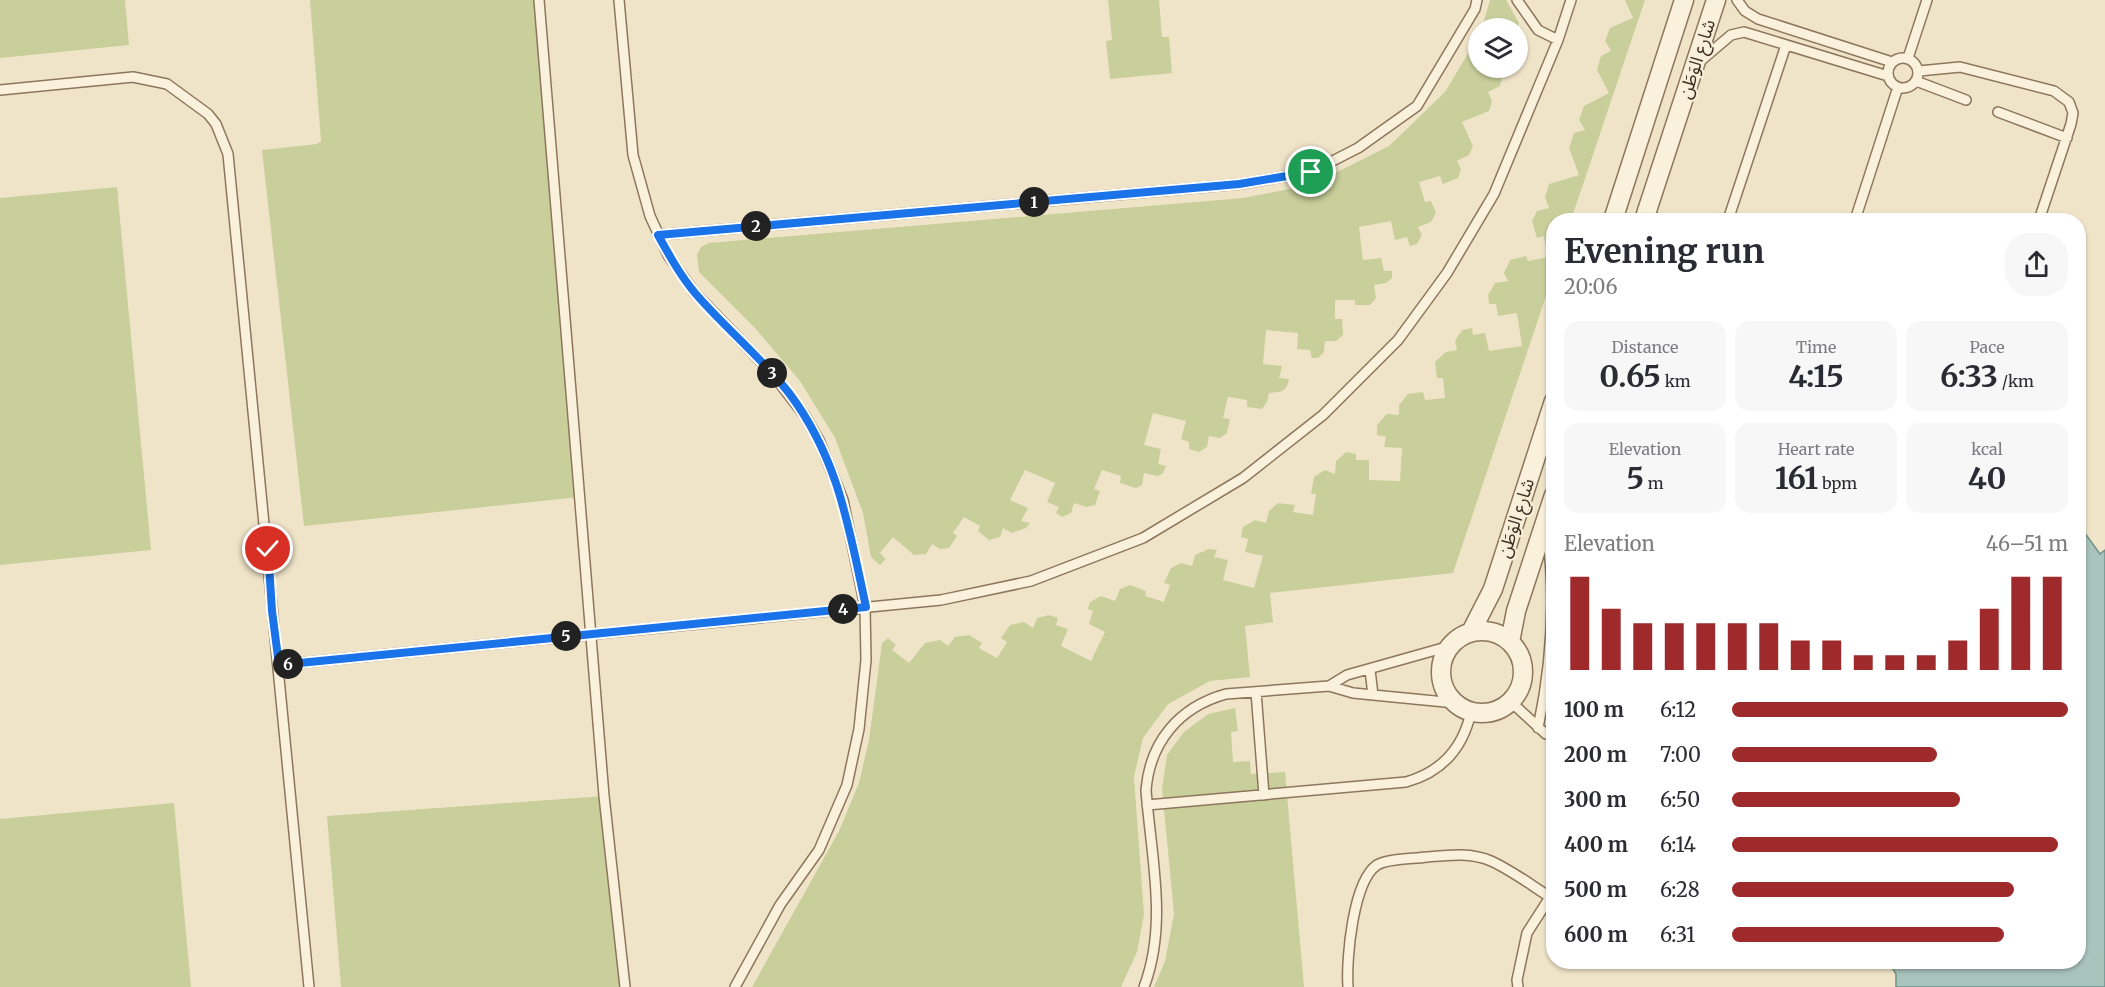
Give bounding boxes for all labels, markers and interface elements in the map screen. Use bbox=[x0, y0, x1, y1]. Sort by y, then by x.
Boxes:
street label: شارع الوَطَن bbox=[1673, 16, 1723, 102]
map controls bbox=[1468, 18, 1528, 78]
button: layers bbox=[1468, 18, 1528, 78]
pin bbox=[1285, 146, 1336, 197]
icon: arrive bbox=[1294, 155, 1327, 188]
pin: 1 bbox=[1019, 187, 1049, 217]
text: 1 bbox=[1030, 192, 1038, 212]
pin: 2 bbox=[741, 211, 771, 241]
text: 2 bbox=[751, 216, 761, 236]
text: Evening run bbox=[1564, 231, 1764, 272]
button: share bbox=[2005, 233, 2068, 296]
text: 20:06 bbox=[1564, 274, 1618, 299]
text: Distance bbox=[1612, 337, 1678, 357]
text: Time bbox=[1796, 337, 1836, 357]
text: Pace bbox=[1970, 337, 2005, 357]
text: 0.65 bbox=[1599, 357, 1661, 395]
text: 4:15 bbox=[1788, 357, 1844, 395]
text: 6:33 bbox=[1940, 357, 1998, 395]
pin: 3 bbox=[757, 358, 787, 388]
text: 3 bbox=[767, 363, 777, 383]
text: km bbox=[1661, 371, 1691, 391]
text: /km bbox=[1998, 371, 2034, 391]
text: Elevation bbox=[1609, 439, 1681, 459]
text: Heart rate bbox=[1778, 439, 1854, 459]
text: kcal bbox=[1971, 439, 2003, 459]
text: 5 bbox=[1626, 459, 1644, 497]
text: 161 bbox=[1775, 459, 1818, 497]
text: 40 bbox=[1968, 459, 2006, 497]
text: m bbox=[1644, 473, 1664, 493]
text: bpm bbox=[1818, 473, 1857, 493]
street label: شارع الوَطَن bbox=[1492, 475, 1542, 561]
pin bbox=[242, 523, 293, 574]
text: Elevation bbox=[1564, 531, 1655, 556]
text: 46–51 m bbox=[1986, 531, 2068, 556]
icon: check bbox=[251, 532, 284, 565]
pin: 4 bbox=[828, 594, 858, 624]
text: 4 bbox=[838, 599, 848, 619]
pin: 5 bbox=[551, 621, 581, 651]
text: 5 bbox=[561, 626, 571, 646]
pin: 6 bbox=[273, 649, 303, 679]
text: 6 bbox=[283, 654, 293, 674]
text: 100 m bbox=[1564, 697, 1624, 722]
text: 6:12 bbox=[1660, 697, 1696, 722]
text: 200 m bbox=[1564, 742, 1627, 767]
text: 7:00 bbox=[1660, 742, 1701, 767]
text: 300 m bbox=[1564, 787, 1627, 812]
text: 6:50 bbox=[1660, 787, 1700, 812]
text: 400 m bbox=[1564, 832, 1628, 857]
text: 6:14 bbox=[1660, 832, 1696, 857]
text: 500 m bbox=[1564, 877, 1627, 902]
text: 6:28 bbox=[1660, 877, 1700, 902]
text: 600 m bbox=[1564, 922, 1628, 947]
text: 6:31 bbox=[1660, 922, 1695, 947]

